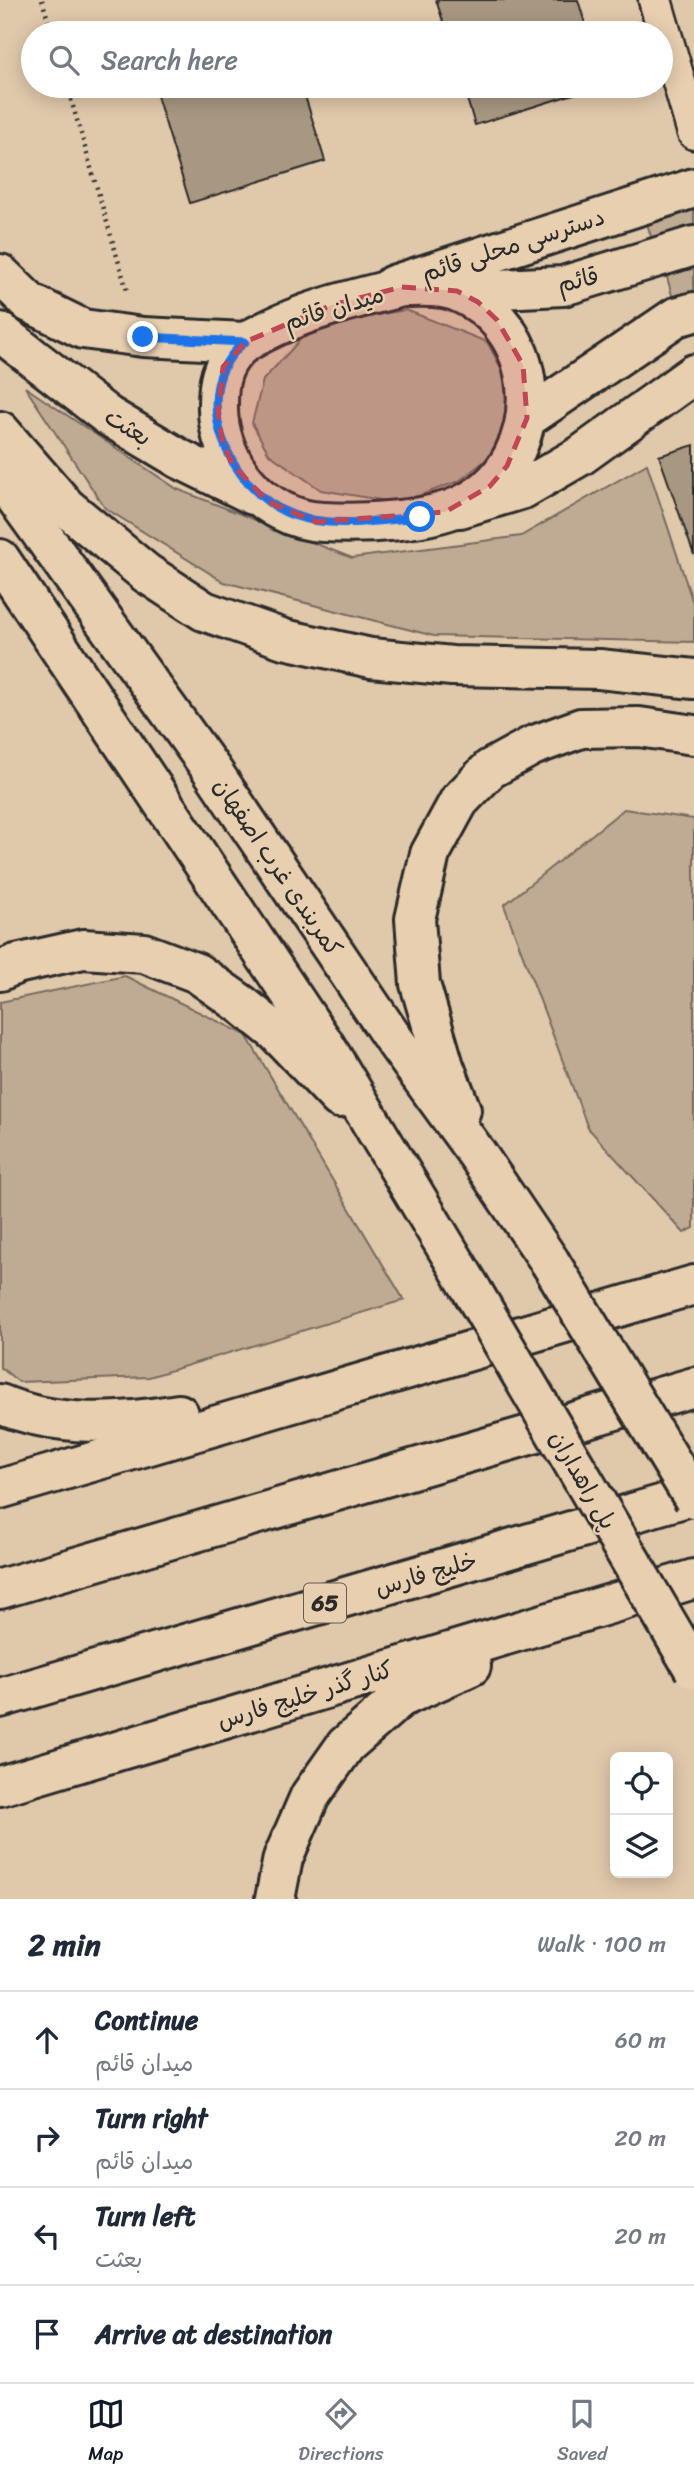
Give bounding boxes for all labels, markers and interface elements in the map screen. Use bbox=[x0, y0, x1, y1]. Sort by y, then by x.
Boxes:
search box bbox=[21, 21, 673, 98]
text: Search here bbox=[101, 37, 238, 83]
icon: search bbox=[45, 41, 83, 79]
street label: دسترسی محلی قائم bbox=[418, 202, 608, 288]
street label: قائم bbox=[554, 261, 602, 299]
street label: میدان قائم bbox=[279, 273, 389, 343]
route end bbox=[127, 321, 158, 352]
street label: بعثت bbox=[96, 396, 160, 458]
route start bbox=[404, 501, 435, 532]
street label: کمربندی غرب اصفهان bbox=[202, 769, 354, 965]
street label: پل راهداران bbox=[537, 1422, 629, 1538]
street label: خلیج فارس bbox=[370, 1539, 482, 1609]
road number: 65 bbox=[304, 1584, 346, 1622]
street label: کنار گذر خلیج فارس bbox=[212, 1648, 398, 1742]
map controls bbox=[610, 1752, 673, 1878]
button: locate bbox=[610, 1752, 673, 1815]
button: layers bbox=[610, 1815, 673, 1878]
text: 2 min bbox=[28, 1918, 101, 1972]
text: Walk · 100 m bbox=[537, 1924, 666, 1965]
text: Continue bbox=[95, 1997, 198, 2043]
text: 60 m bbox=[615, 2020, 666, 2061]
icon: ahead bbox=[28, 2021, 66, 2059]
text: میدان قائم bbox=[95, 2043, 193, 2084]
text: Turn right bbox=[95, 2095, 208, 2141]
text: 20 m bbox=[615, 2118, 666, 2159]
icon: right bbox=[28, 2119, 66, 2157]
text: میدان قائم bbox=[95, 2141, 193, 2182]
text: Turn left bbox=[95, 2193, 195, 2239]
text: 20 m bbox=[615, 2216, 666, 2257]
icon: left bbox=[28, 2217, 66, 2255]
text: بعثت bbox=[95, 2239, 143, 2280]
text: Arrive at destination bbox=[95, 2311, 332, 2357]
icon: arrive bbox=[28, 2315, 66, 2353]
tab: Map bbox=[87, 2395, 125, 2470]
tab: Directions bbox=[298, 2395, 384, 2470]
tab: Saved bbox=[557, 2395, 607, 2470]

